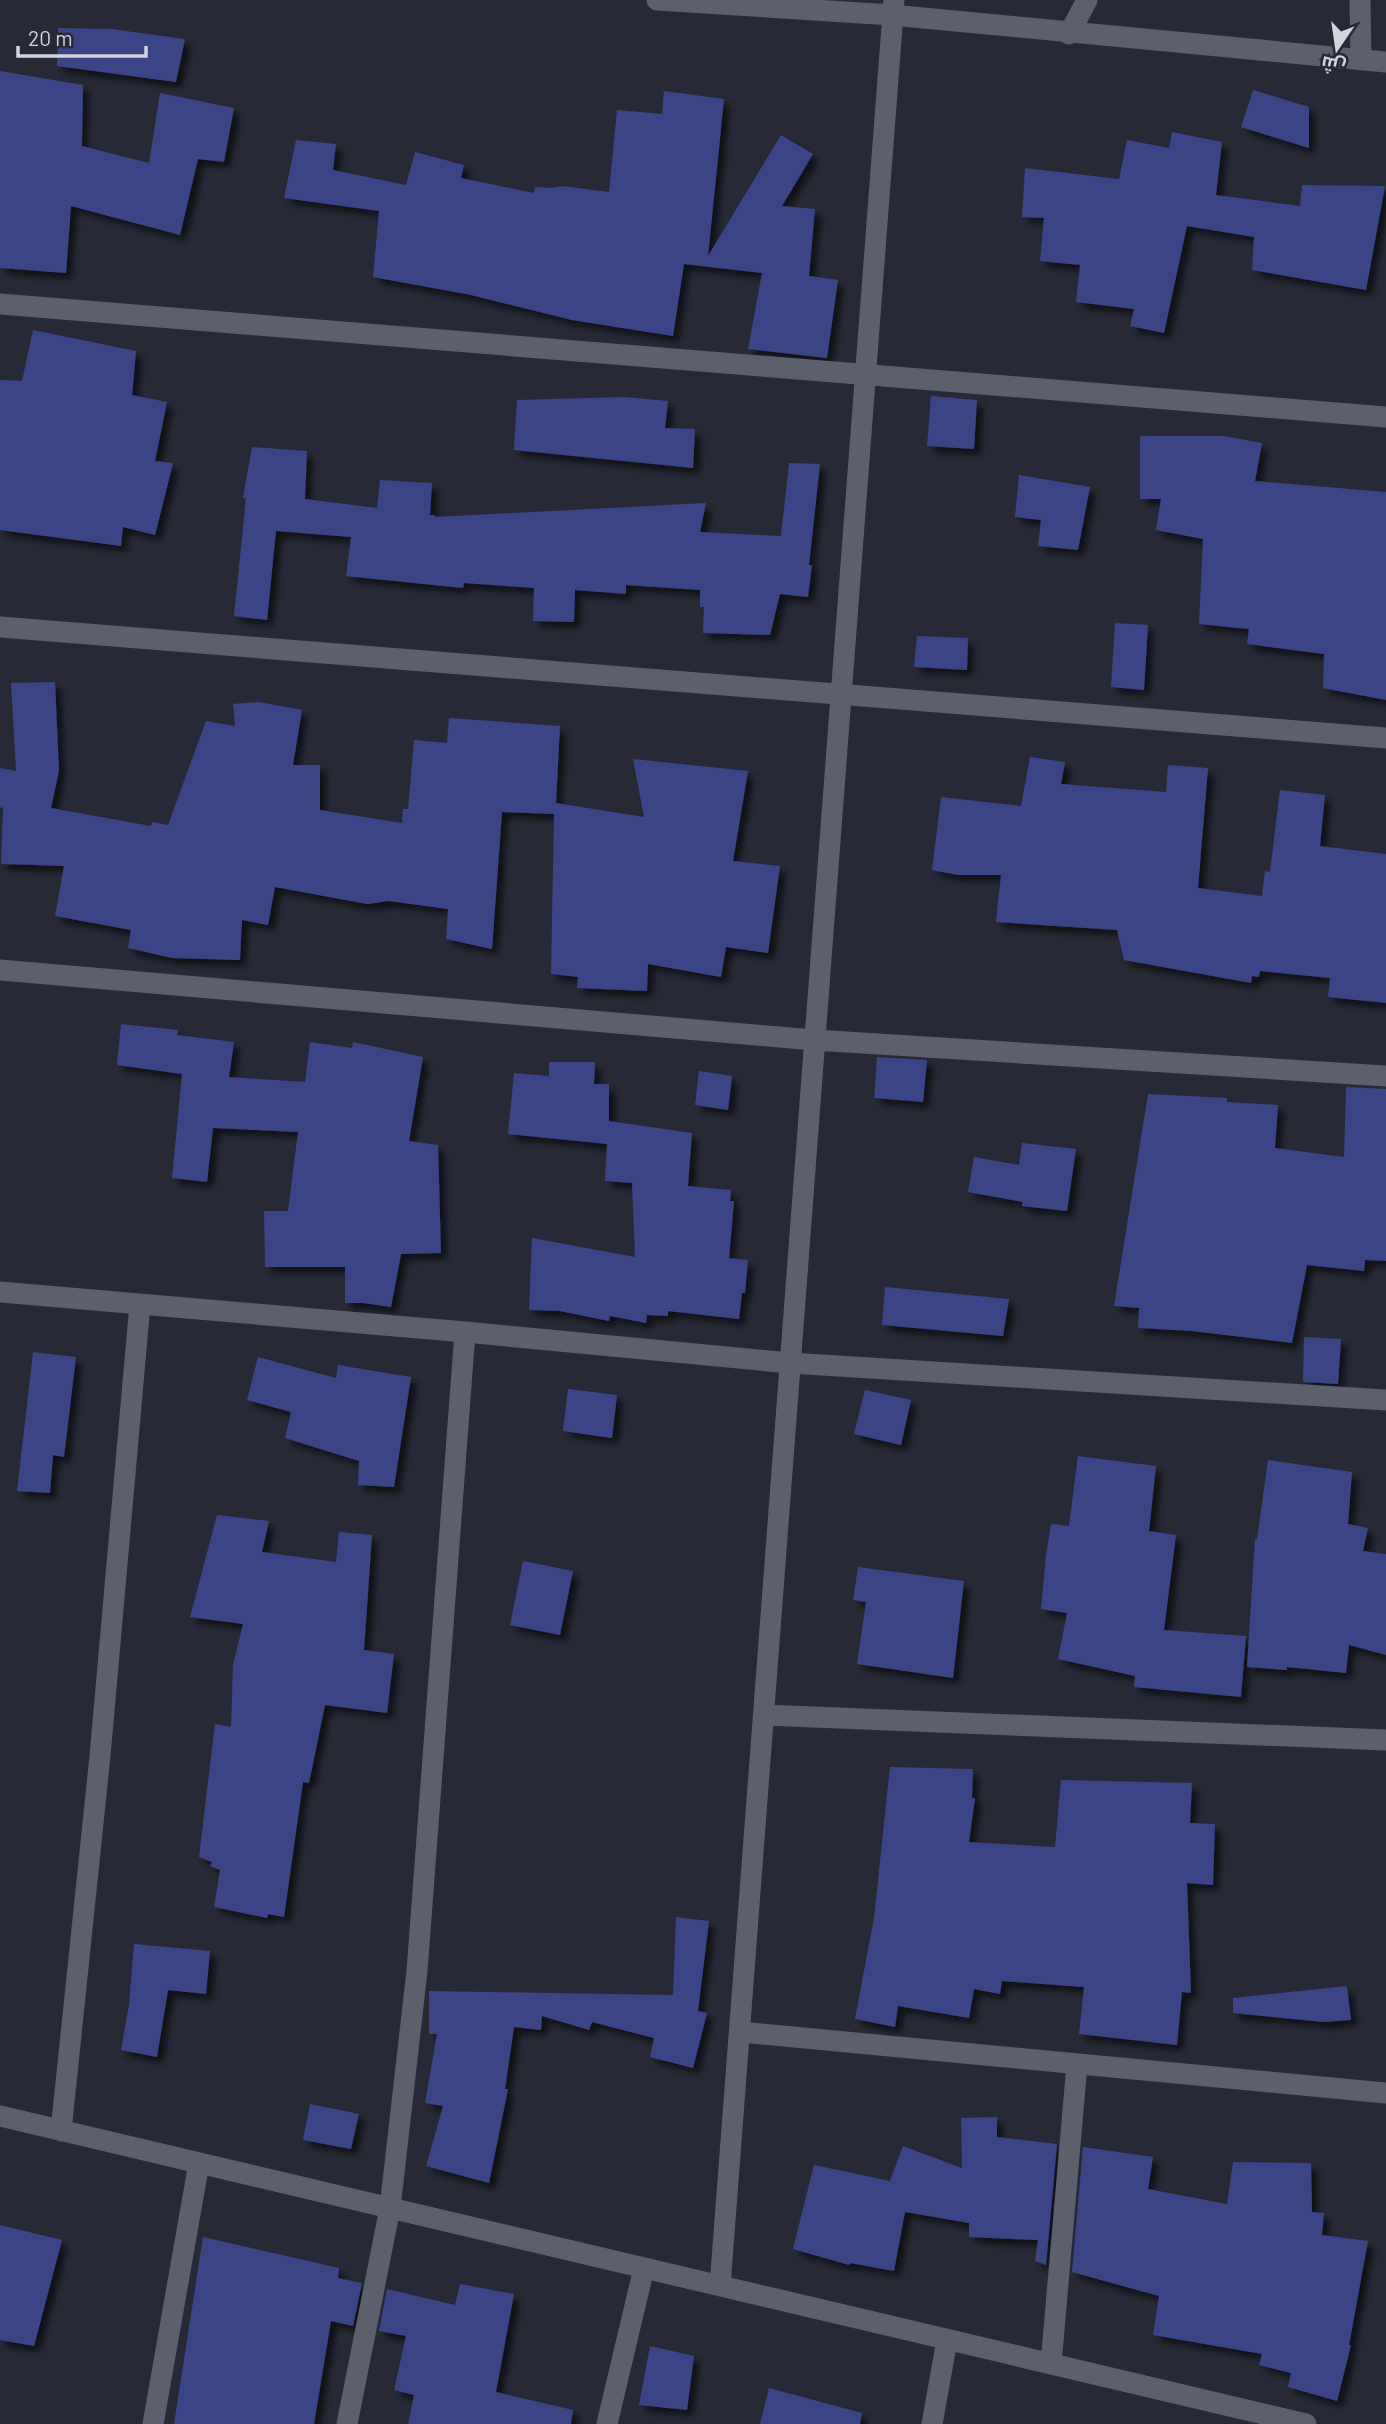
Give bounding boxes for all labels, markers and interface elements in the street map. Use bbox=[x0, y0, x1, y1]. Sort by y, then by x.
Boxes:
scale bar bbox=[18, 14, 145, 58]
north arrow bbox=[1302, 14, 1372, 84]
text: 20 m bbox=[28, 25, 73, 50]
text: ش bbox=[1319, 51, 1348, 80]

